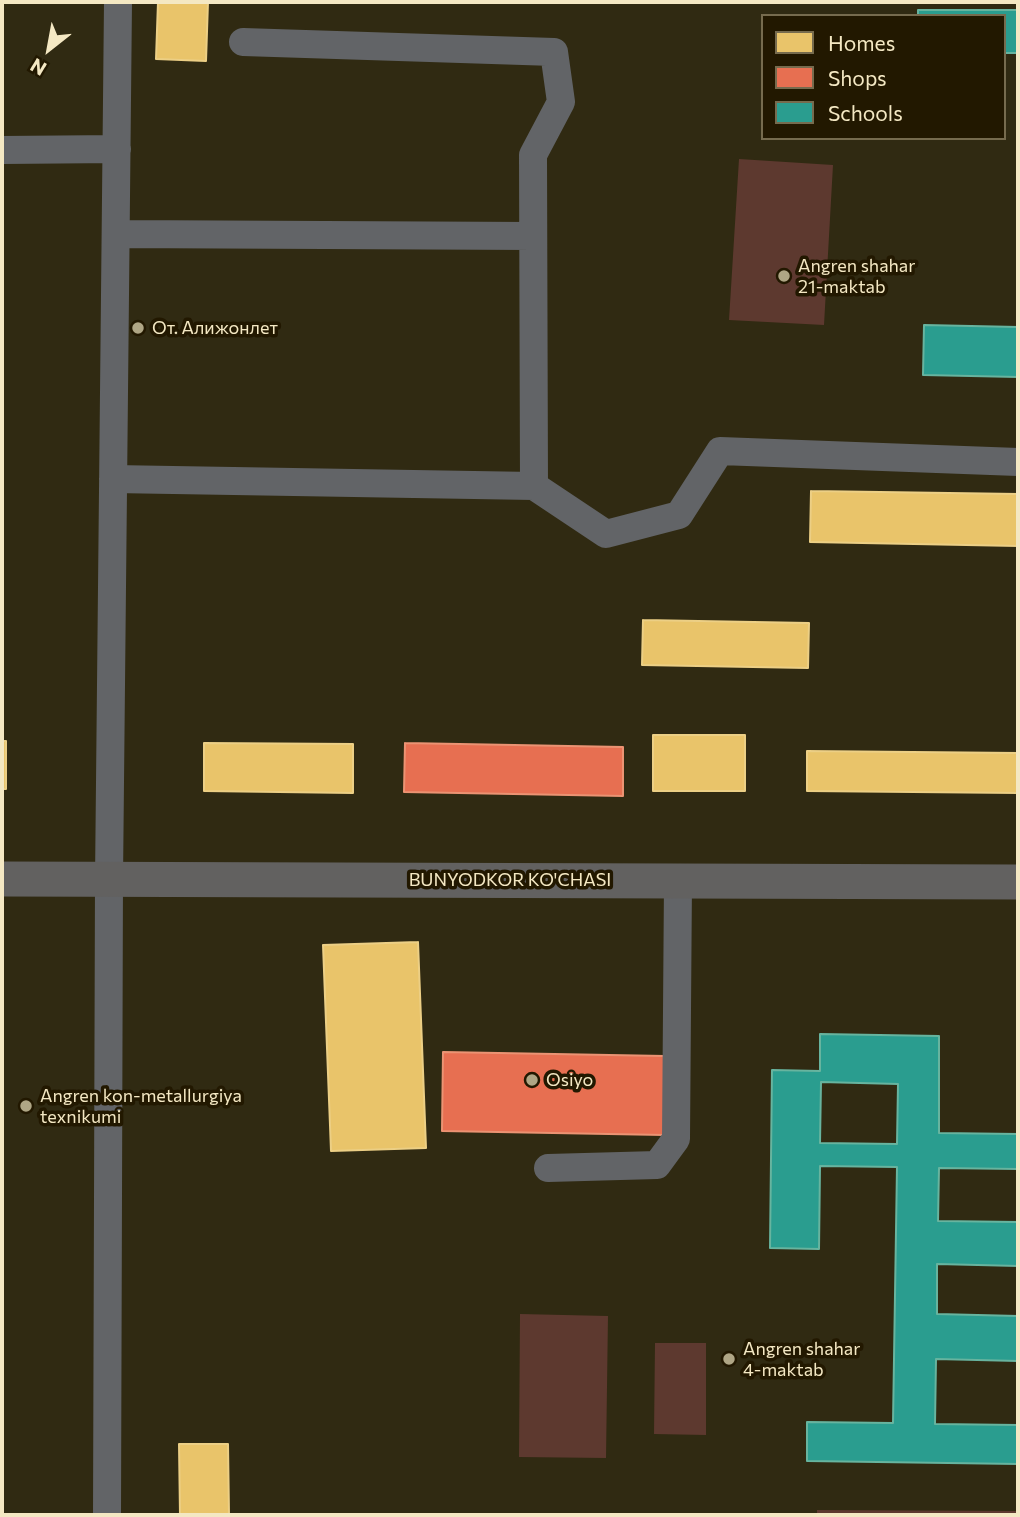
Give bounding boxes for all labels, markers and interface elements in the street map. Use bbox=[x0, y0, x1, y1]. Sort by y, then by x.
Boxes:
north arrow bbox=[14, 14, 84, 84]
legend bbox=[761, 14, 1006, 140]
text: Homes bbox=[828, 30, 895, 55]
text: N bbox=[26, 54, 50, 81]
text: Shops bbox=[828, 65, 887, 90]
text: Schools bbox=[828, 100, 903, 125]
place label: Angren shahar 21-maktab bbox=[798, 255, 915, 298]
marker: Angren shahar 21-maktab bbox=[776, 268, 792, 284]
place label: От. Алижонлет bbox=[152, 317, 278, 339]
marker: От. Алижонлет bbox=[130, 320, 146, 336]
street label: BUNYODKOR KO'CHASI bbox=[409, 869, 611, 891]
place label: Osiyo bbox=[546, 1069, 593, 1091]
marker: Osiyo bbox=[524, 1072, 540, 1088]
place label: Angren kon-metallurgiya texnikumi bbox=[40, 1085, 242, 1128]
marker: Angren kon-metallurgiya texnikumi bbox=[18, 1098, 34, 1114]
place label: Angren shahar 4-maktab bbox=[743, 1338, 860, 1380]
marker: Angren shahar 4-maktab bbox=[721, 1351, 737, 1367]

